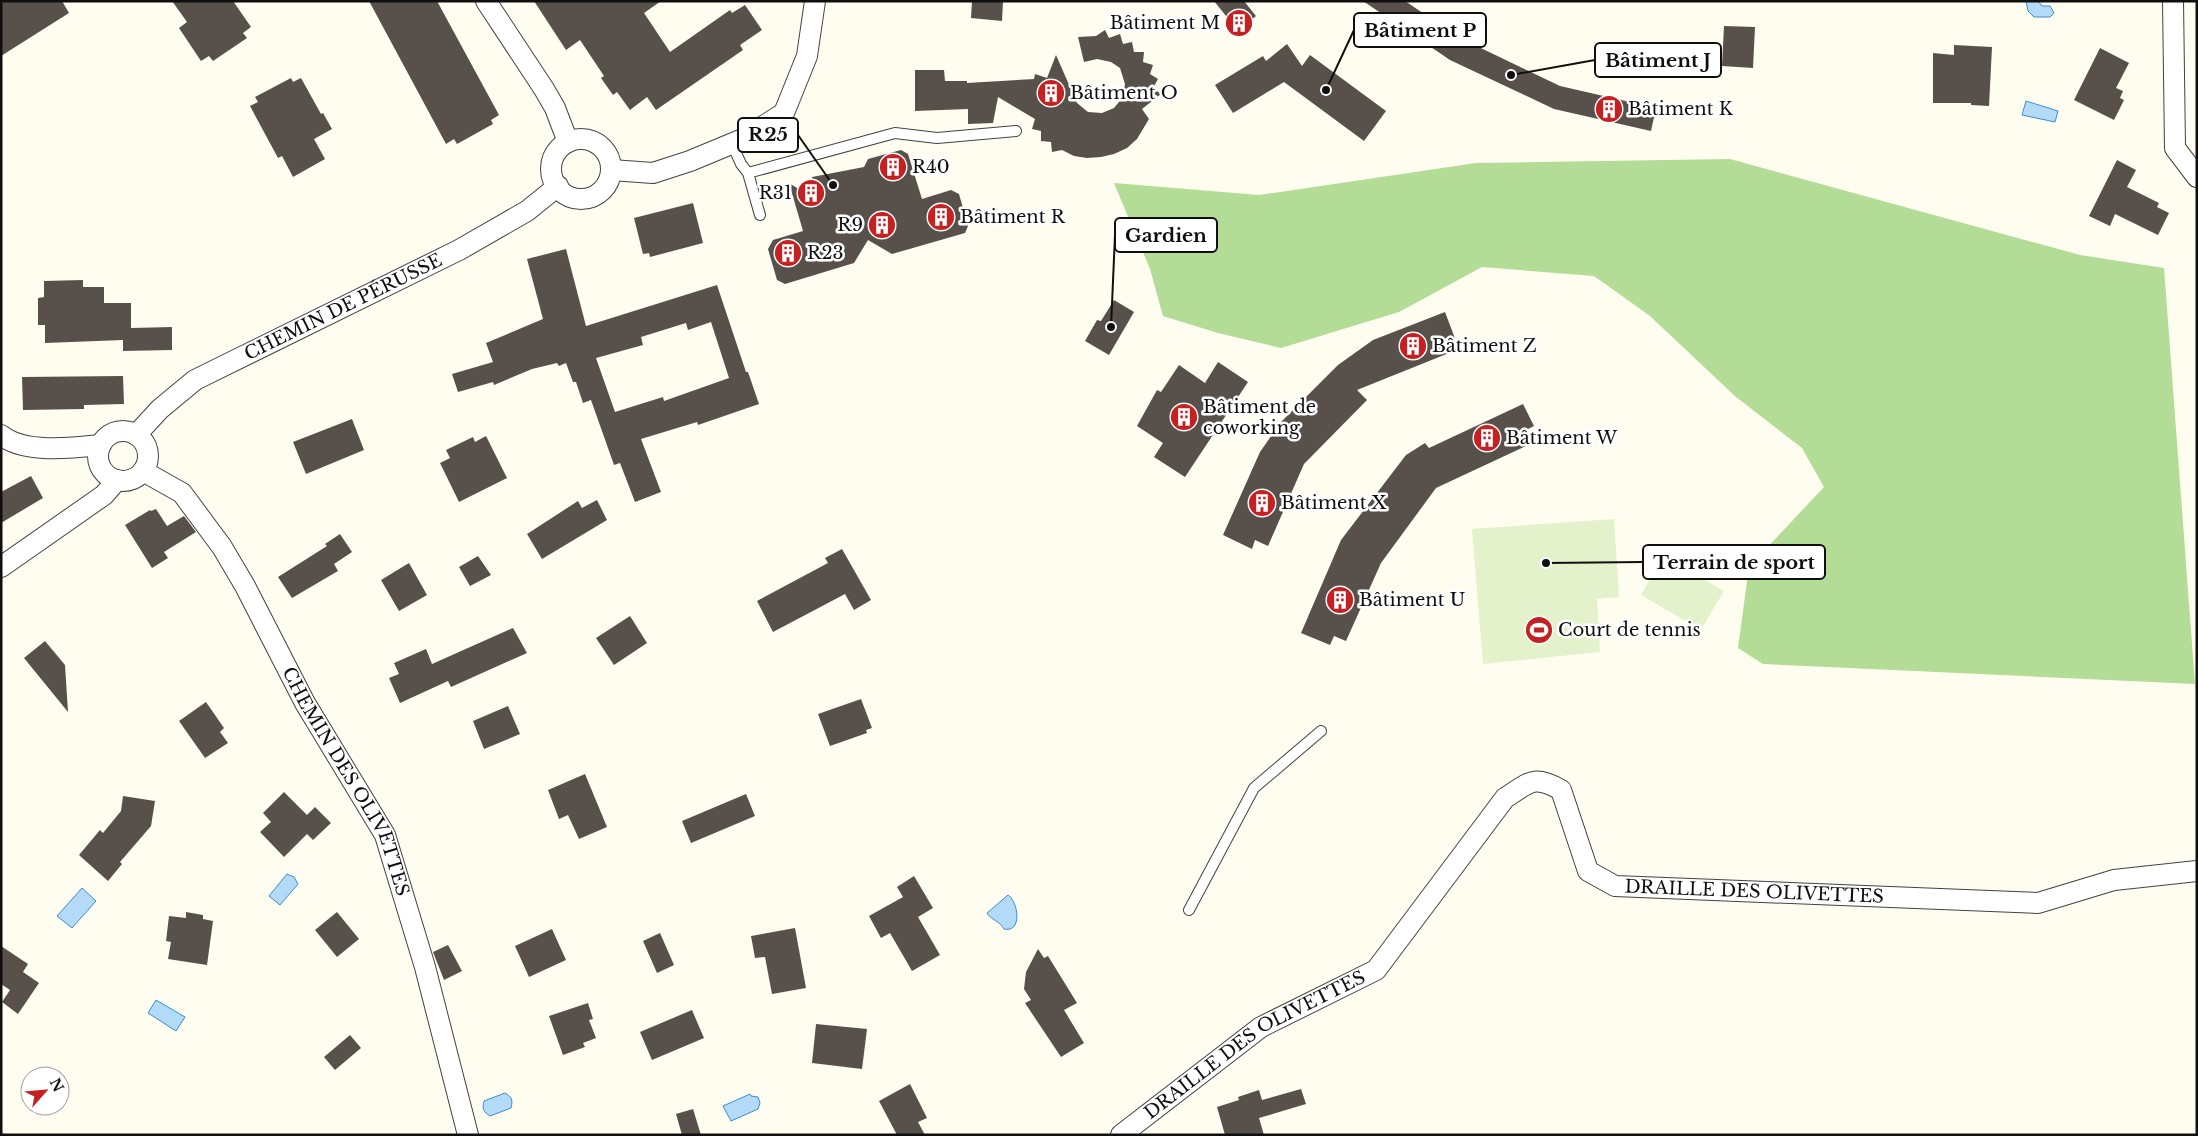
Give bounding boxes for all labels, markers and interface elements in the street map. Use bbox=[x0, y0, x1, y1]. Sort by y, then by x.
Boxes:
building icon: Bâtiment M bbox=[1224, 8, 1254, 38]
place label: Bâtiment M bbox=[1110, 12, 1220, 34]
callout: Bâtiment P bbox=[1354, 13, 1486, 47]
text: Bâtiment P bbox=[1364, 19, 1476, 42]
callout: Bâtiment J bbox=[1595, 43, 1721, 77]
text: Bâtiment J bbox=[1605, 49, 1711, 72]
building icon: Bâtiment O bbox=[1036, 78, 1066, 108]
place label: Bâtiment O bbox=[1070, 82, 1178, 104]
building icon: Bâtiment K bbox=[1594, 94, 1624, 124]
place label: Bâtiment K bbox=[1628, 98, 1734, 120]
callout: R25 bbox=[738, 118, 798, 152]
text: R25 bbox=[748, 123, 788, 146]
building icon: R40 bbox=[878, 152, 908, 182]
place label: R40 bbox=[912, 156, 950, 178]
building icon: R31 bbox=[796, 178, 826, 208]
place label: R31 bbox=[759, 182, 792, 204]
building icon: Bâtiment R bbox=[926, 202, 956, 232]
place label: Bâtiment R bbox=[960, 206, 1066, 228]
building icon: R9 bbox=[867, 210, 897, 240]
place label: R9 bbox=[837, 214, 863, 236]
callout: Gardien bbox=[1115, 218, 1217, 252]
text: Gardien bbox=[1125, 224, 1207, 247]
building icon: R23 bbox=[773, 238, 803, 268]
place label: R23 bbox=[807, 242, 844, 264]
street label: CHEMIN DE PÉRUSSE bbox=[241, 249, 446, 365]
building icon: Bâtiment Z bbox=[1398, 331, 1428, 361]
place label: Bâtiment Z bbox=[1432, 335, 1537, 357]
place label: Bâtiment de coworking bbox=[1203, 396, 1316, 439]
building icon: Bâtiment de coworking bbox=[1169, 402, 1199, 432]
building icon: Bâtiment W bbox=[1472, 423, 1502, 453]
place label: Bâtiment W bbox=[1506, 427, 1618, 449]
building icon: Bâtiment X bbox=[1247, 488, 1277, 518]
place label: Bâtiment X bbox=[1281, 492, 1386, 514]
callout: Terrain de sport bbox=[1643, 545, 1825, 579]
text: Terrain de sport bbox=[1653, 551, 1816, 574]
building icon: Bâtiment U bbox=[1325, 585, 1355, 615]
place label: Bâtiment U bbox=[1359, 589, 1465, 611]
sports icon: Court de tennis bbox=[1524, 615, 1554, 645]
place label: Court de tennis bbox=[1558, 619, 1701, 641]
street label: CHEMIN DES OLIVETTES bbox=[277, 663, 414, 899]
street label: DRAILLE DES OLIVETTES bbox=[1624, 875, 1884, 908]
street label: DRAILLE DES OLIVETTES bbox=[1140, 966, 1369, 1124]
north arrow bbox=[20, 1066, 70, 1116]
text: N bbox=[46, 1075, 68, 1095]

